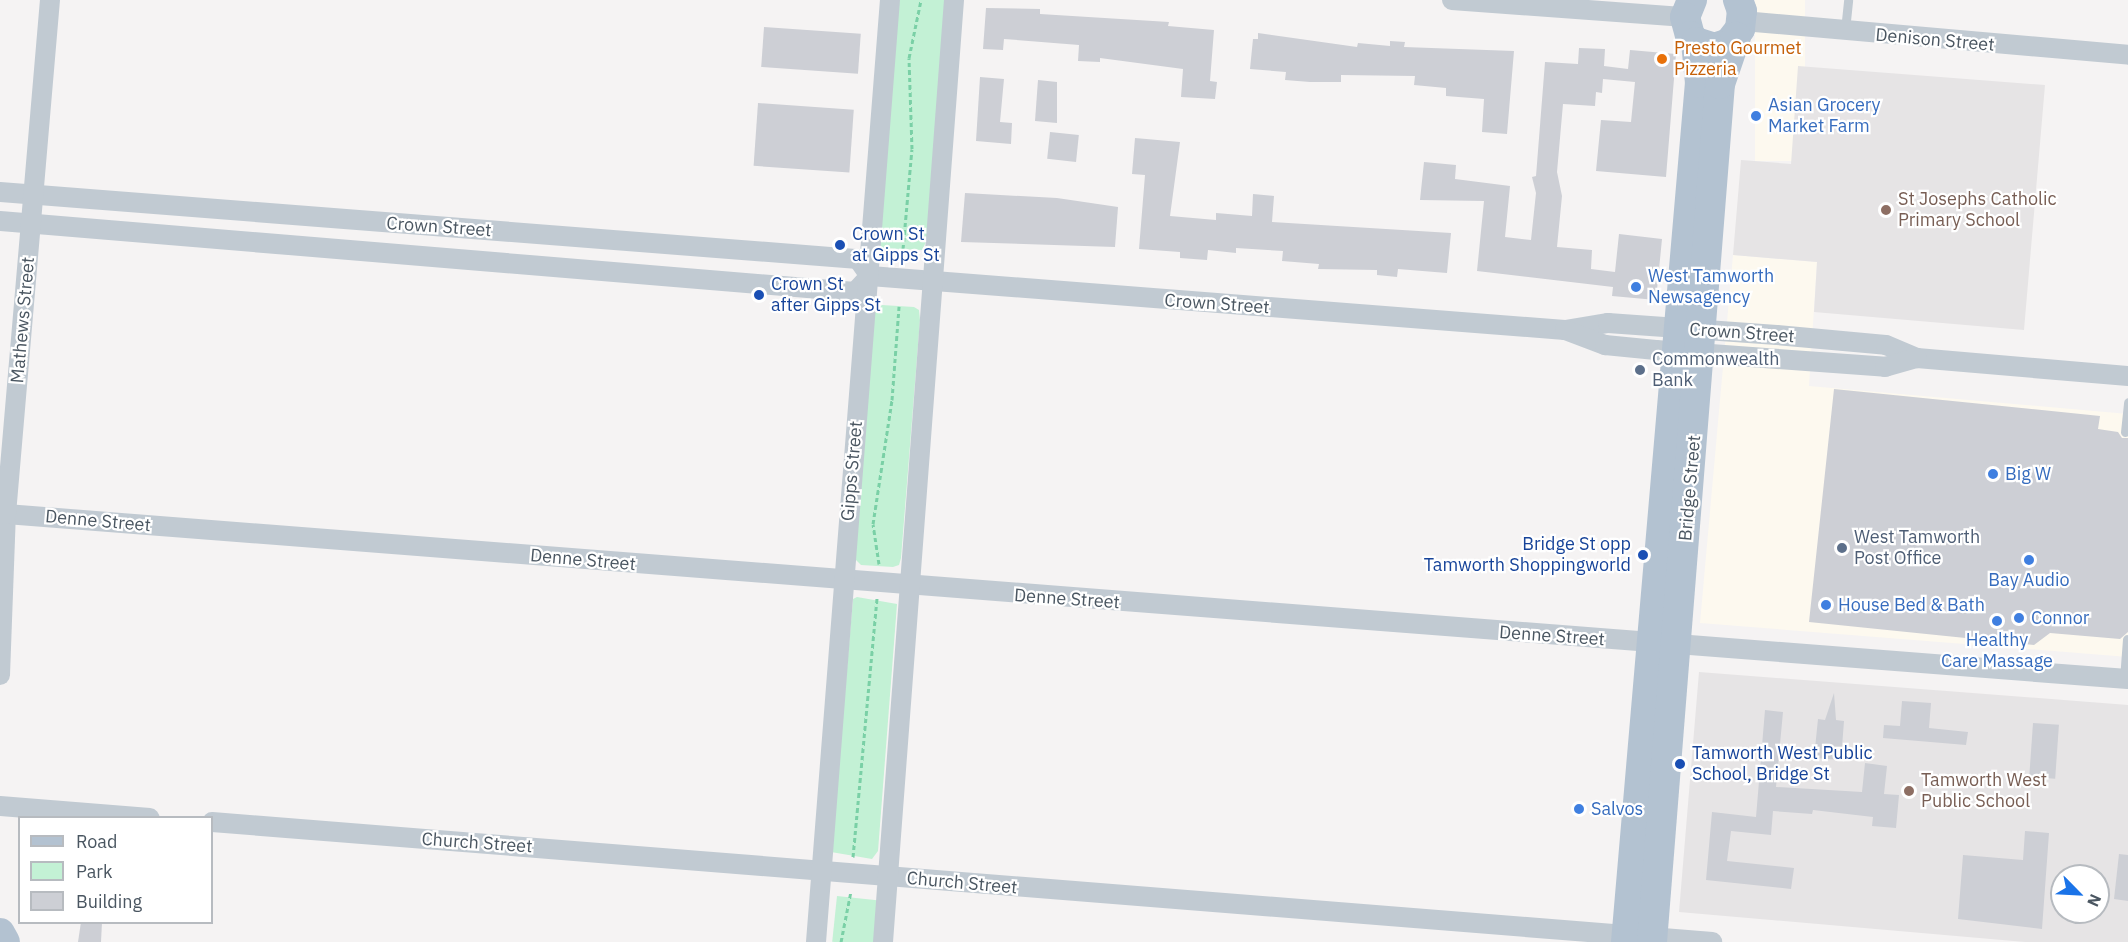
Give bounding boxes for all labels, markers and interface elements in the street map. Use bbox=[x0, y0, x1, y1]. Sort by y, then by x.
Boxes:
street label: Denison Street bbox=[1875, 24, 1995, 56]
place label: Presto Gourmet Pizzeria bbox=[1674, 38, 1802, 80]
marker: Presto Gourmet Pizzeria bbox=[1655, 52, 1669, 66]
place label: Asian Grocery Market Farm bbox=[1768, 95, 1881, 138]
marker: Asian Grocery Market Farm bbox=[1749, 109, 1763, 123]
place label: St Josephs Catholic Primary School bbox=[1898, 189, 2056, 232]
marker: St Josephs Catholic Primary School bbox=[1879, 203, 1893, 217]
street label: Crown Street bbox=[386, 213, 492, 241]
place label: Crown St at Gipps St bbox=[852, 224, 940, 266]
marker: Crown St at Gipps St bbox=[833, 238, 847, 252]
street label: Mathews Street bbox=[7, 256, 39, 384]
place label: West Tamworth Newsagency bbox=[1648, 266, 1774, 308]
place label: Crown St after Gipps St bbox=[771, 274, 881, 316]
marker: West Tamworth Newsagency bbox=[1629, 280, 1643, 294]
marker: Crown St after Gipps St bbox=[752, 288, 766, 302]
street label: Crown Street bbox=[1164, 290, 1270, 318]
street label: Crown Street bbox=[1689, 319, 1795, 347]
place label: Commonwealth Bank bbox=[1652, 349, 1779, 392]
marker: Commonwealth Bank bbox=[1633, 363, 1647, 377]
street label: Gipps Street bbox=[837, 420, 867, 522]
street label: Bridge Street bbox=[1675, 434, 1705, 542]
place label: Big W bbox=[2005, 463, 2051, 485]
marker: Big W bbox=[1986, 467, 2000, 481]
street label: Denne Street bbox=[44, 506, 152, 536]
place label: West Tamworth Post Office bbox=[1854, 527, 1980, 570]
place label: Bridge St opp Tamworth Shoppingworld bbox=[1424, 534, 1631, 576]
marker: West Tamworth Post Office bbox=[1835, 541, 1849, 555]
street label: Denne Street bbox=[529, 545, 637, 575]
marker: Bridge St opp Tamworth Shoppingworld bbox=[1636, 548, 1650, 562]
marker: Bay Audio bbox=[2022, 553, 2036, 567]
place label: Bay Audio bbox=[1988, 569, 2070, 591]
street label: Denne Street bbox=[1013, 585, 1121, 613]
place label: House Bed & Bath bbox=[1838, 594, 1985, 616]
marker: House Bed & Bath bbox=[1819, 598, 1833, 612]
place label: Connor bbox=[2031, 607, 2089, 629]
marker: Connor bbox=[2012, 611, 2026, 625]
marker: Healthy Care Massage bbox=[1990, 614, 2004, 628]
street label: Denne Street bbox=[1498, 622, 1606, 650]
place label: Healthy Care Massage bbox=[1941, 630, 2053, 672]
place label: Tamworth West Public School, Bridge St bbox=[1692, 743, 1872, 786]
marker: Tamworth West Public School, Bridge St bbox=[1673, 757, 1687, 771]
place label: Tamworth West Public School bbox=[1921, 770, 2047, 812]
marker: Tamworth West Public School bbox=[1902, 784, 1916, 798]
place label: Salvos bbox=[1591, 798, 1643, 820]
marker: Salvos bbox=[1572, 802, 1586, 816]
legend bbox=[18, 816, 213, 924]
street label: Church Street bbox=[421, 828, 533, 858]
text: Road bbox=[76, 830, 117, 853]
text: Park bbox=[76, 860, 112, 883]
north arrow bbox=[2050, 864, 2110, 924]
street label: Church Street bbox=[906, 867, 1018, 899]
text: Building bbox=[76, 890, 142, 913]
text: N bbox=[2083, 891, 2106, 910]

